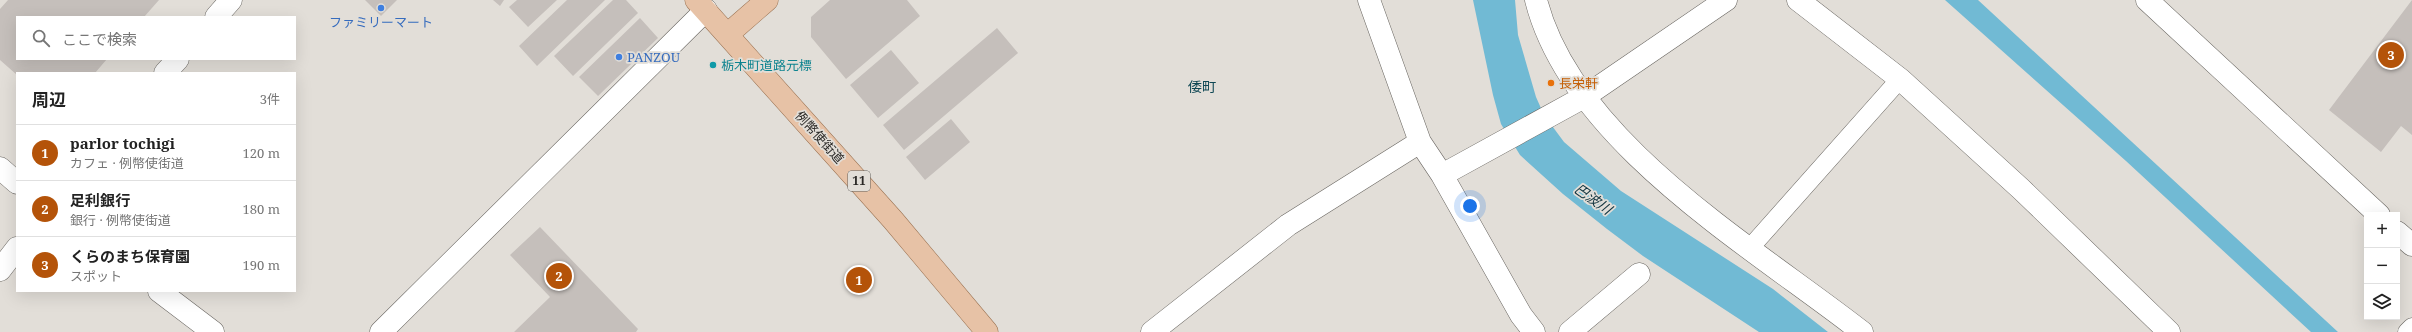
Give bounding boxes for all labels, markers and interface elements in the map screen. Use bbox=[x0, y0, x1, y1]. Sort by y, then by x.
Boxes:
marker: ファミリーマート bbox=[376, 3, 386, 13]
place label: ファミリーマート bbox=[329, 13, 433, 31]
search box bbox=[16, 16, 296, 60]
icon: search bbox=[30, 27, 52, 49]
text: ここで検索 bbox=[62, 29, 137, 49]
pin: 3 bbox=[2378, 40, 2404, 70]
place label: PANZOU bbox=[627, 48, 681, 66]
marker: PANZOU bbox=[614, 52, 624, 62]
place label: 栃木町道路元標 bbox=[721, 56, 812, 74]
marker: 栃木町道路元標 bbox=[708, 60, 718, 70]
place label: 長栄軒 bbox=[1559, 74, 1598, 92]
district label: 倭町 bbox=[1188, 77, 1216, 96]
marker: 長栄軒 bbox=[1546, 78, 1556, 88]
text: 周辺 bbox=[32, 88, 66, 111]
text: 3件 bbox=[260, 90, 280, 108]
street label: 例幣使街道 bbox=[792, 107, 848, 167]
text: parlor tochigi bbox=[70, 133, 175, 153]
text: 1 bbox=[41, 144, 49, 162]
text: 120 m bbox=[243, 144, 280, 162]
text: カフェ · 例幣使街道 bbox=[70, 154, 184, 172]
road number: 11 bbox=[848, 171, 870, 191]
water label: 巴波川 bbox=[1571, 179, 1618, 220]
text: 足利銀行 bbox=[70, 190, 130, 210]
your location bbox=[1460, 196, 1480, 216]
text: 2 bbox=[41, 200, 49, 218]
text: 180 m bbox=[243, 200, 280, 218]
text: 銀行 · 例幣使街道 bbox=[70, 211, 171, 229]
map controls bbox=[2364, 212, 2400, 320]
button: + bbox=[2364, 212, 2400, 248]
text: くらのまち保育園 bbox=[70, 246, 190, 266]
button: − bbox=[2364, 248, 2400, 284]
text: 3 bbox=[41, 256, 49, 274]
text: 190 m bbox=[243, 256, 280, 274]
pin: 2 bbox=[546, 261, 572, 291]
pin: 1 bbox=[846, 265, 872, 295]
text: スポット bbox=[70, 267, 122, 285]
button: layers bbox=[2364, 284, 2400, 320]

